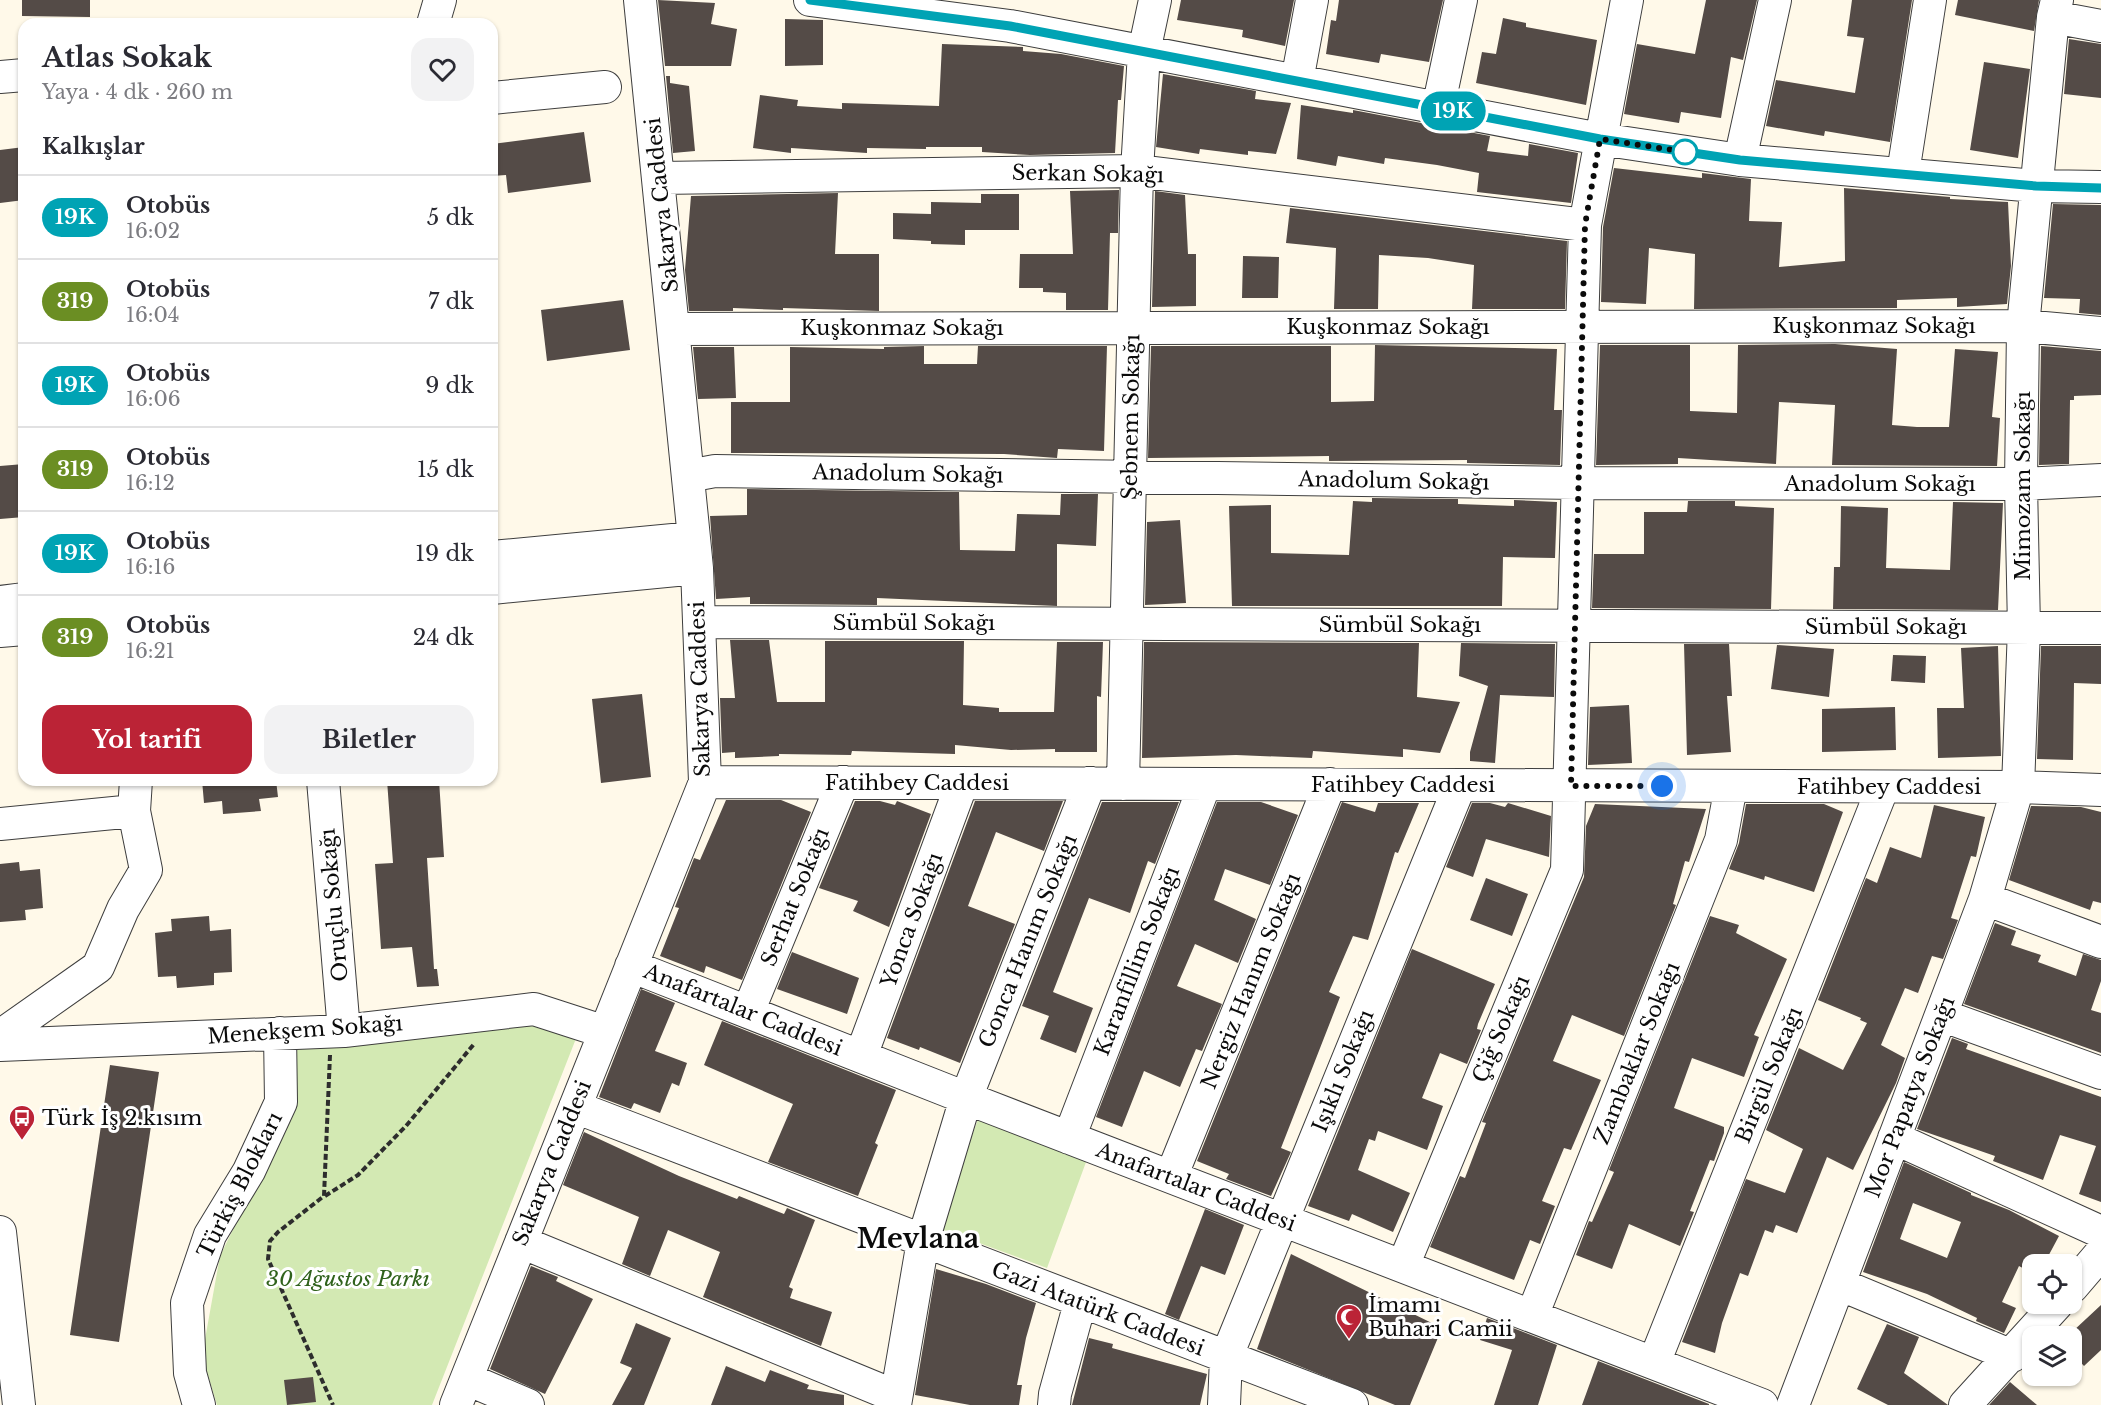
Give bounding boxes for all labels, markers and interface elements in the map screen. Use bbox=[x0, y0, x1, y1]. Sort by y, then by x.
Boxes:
button: heart bbox=[411, 38, 474, 101]
text: Atlas Sokak bbox=[42, 40, 212, 75]
text: Yaya · 4 dk · 260 m bbox=[42, 80, 233, 104]
line badge: 19K bbox=[1418, 92, 1488, 130]
text: 19K bbox=[1433, 98, 1473, 124]
street label: Sakarya Caddesi bbox=[640, 116, 684, 294]
text: Kalkışlar bbox=[42, 133, 145, 160]
unlabelled marker bbox=[1672, 139, 1698, 165]
street label: Serkan Sokağı bbox=[1012, 160, 1164, 188]
text: Otobüs bbox=[126, 192, 210, 219]
text: 19K bbox=[55, 204, 95, 230]
text: 5 dk bbox=[427, 204, 474, 231]
text: 16:02 bbox=[126, 219, 180, 243]
text: Otobüs bbox=[126, 276, 210, 303]
text: 319 bbox=[57, 288, 93, 314]
text: 7 dk bbox=[428, 288, 474, 315]
text: 16:04 bbox=[126, 303, 179, 327]
street label: Kuşkonmaz Sokağı bbox=[1772, 313, 1976, 339]
street label: Kuşkonmaz Sokağı bbox=[1286, 314, 1490, 340]
street label: Kuşkonmaz Sokağı bbox=[800, 315, 1004, 341]
street label: Şebnem Sokağı bbox=[1117, 334, 1145, 500]
text: Otobüs bbox=[126, 360, 210, 387]
text: 19K bbox=[55, 372, 95, 398]
text: 9 dk bbox=[425, 372, 474, 399]
text: 16:06 bbox=[126, 387, 181, 411]
street label: Mimozam Sokağı bbox=[2010, 391, 2036, 581]
text: Otobüs bbox=[126, 444, 210, 471]
text: 319 bbox=[57, 456, 93, 482]
text: 15 dk bbox=[417, 456, 474, 483]
street label: Anadolum Sokağı bbox=[811, 459, 1004, 489]
street label: Anadolum Sokağı bbox=[1297, 466, 1490, 496]
text: 16:12 bbox=[126, 471, 175, 495]
street label: Anadolum Sokağı bbox=[1783, 471, 1976, 497]
text: Otobüs bbox=[126, 528, 210, 555]
text: 19K bbox=[55, 540, 95, 566]
text: 19 dk bbox=[415, 540, 474, 567]
text: 16:16 bbox=[126, 555, 175, 579]
street label: Sakarya Caddesi bbox=[684, 601, 716, 777]
street label: Sümbül Sokağı bbox=[833, 610, 995, 636]
text: Otobüs bbox=[126, 612, 210, 639]
street label: Sümbül Sokağı bbox=[1319, 612, 1481, 638]
street label: Sümbül Sokağı bbox=[1805, 614, 1967, 640]
text: 319 bbox=[57, 624, 93, 650]
text: 24 dk bbox=[413, 624, 474, 651]
text: 16:21 bbox=[126, 639, 175, 663]
button: Yol tarifi bbox=[42, 705, 252, 774]
button: Biletler bbox=[264, 705, 474, 774]
street label: Fatihbey Caddesi bbox=[825, 770, 1009, 796]
your location bbox=[1647, 771, 1677, 801]
street label: Fatihbey Caddesi bbox=[1311, 772, 1495, 798]
street label: Fatihbey Caddesi bbox=[1797, 774, 1981, 800]
street label: Serhat Sokağı bbox=[755, 824, 835, 970]
street label: Oruçlu Sokağı bbox=[314, 827, 354, 983]
street label: Gonca Hanım Sokağı bbox=[973, 830, 1083, 1052]
street label: Yonca Sokağı bbox=[875, 849, 948, 992]
street label: Karanfillim Sokağı bbox=[1089, 863, 1185, 1059]
street label: Nergiz Hanım Sokağı bbox=[1196, 869, 1306, 1093]
street label: Anafartalar Caddesi bbox=[639, 958, 846, 1062]
street label: Zambaklar Sokağı bbox=[1589, 958, 1685, 1148]
street label: Çiğ Sokağı bbox=[1467, 971, 1535, 1087]
street label: Mor Papatya Sokağı bbox=[1860, 993, 1960, 1201]
street label: Birgül Sokağı bbox=[1730, 1003, 1808, 1147]
street label: Işıklı Sokağı bbox=[1307, 1006, 1379, 1136]
street label: Menekşem Sokağı bbox=[207, 1010, 403, 1050]
street label: Sakarya Caddesi bbox=[507, 1077, 597, 1249]
bus stop icon: Türk İş 2.kısım bbox=[7, 1103, 37, 1141]
place label: Türk İş 2.kısım bbox=[42, 1105, 203, 1131]
street label: Türkiş Blokları bbox=[192, 1108, 288, 1262]
street label: Anafartalar Caddesi bbox=[1092, 1137, 1299, 1237]
district label: Mevlana bbox=[857, 1222, 980, 1255]
map controls bbox=[2022, 1254, 2082, 1386]
button: locate bbox=[2022, 1254, 2082, 1314]
street label: Gazi Atatürk Caddesi bbox=[988, 1256, 1208, 1362]
park label: 30 Ağustos Parkı bbox=[266, 1266, 430, 1292]
place label: İmamı Buhari Camii bbox=[1368, 1292, 1513, 1342]
mosque icon: İmamı Buhari Camii bbox=[1334, 1302, 1364, 1340]
button: layers bbox=[2022, 1326, 2082, 1386]

